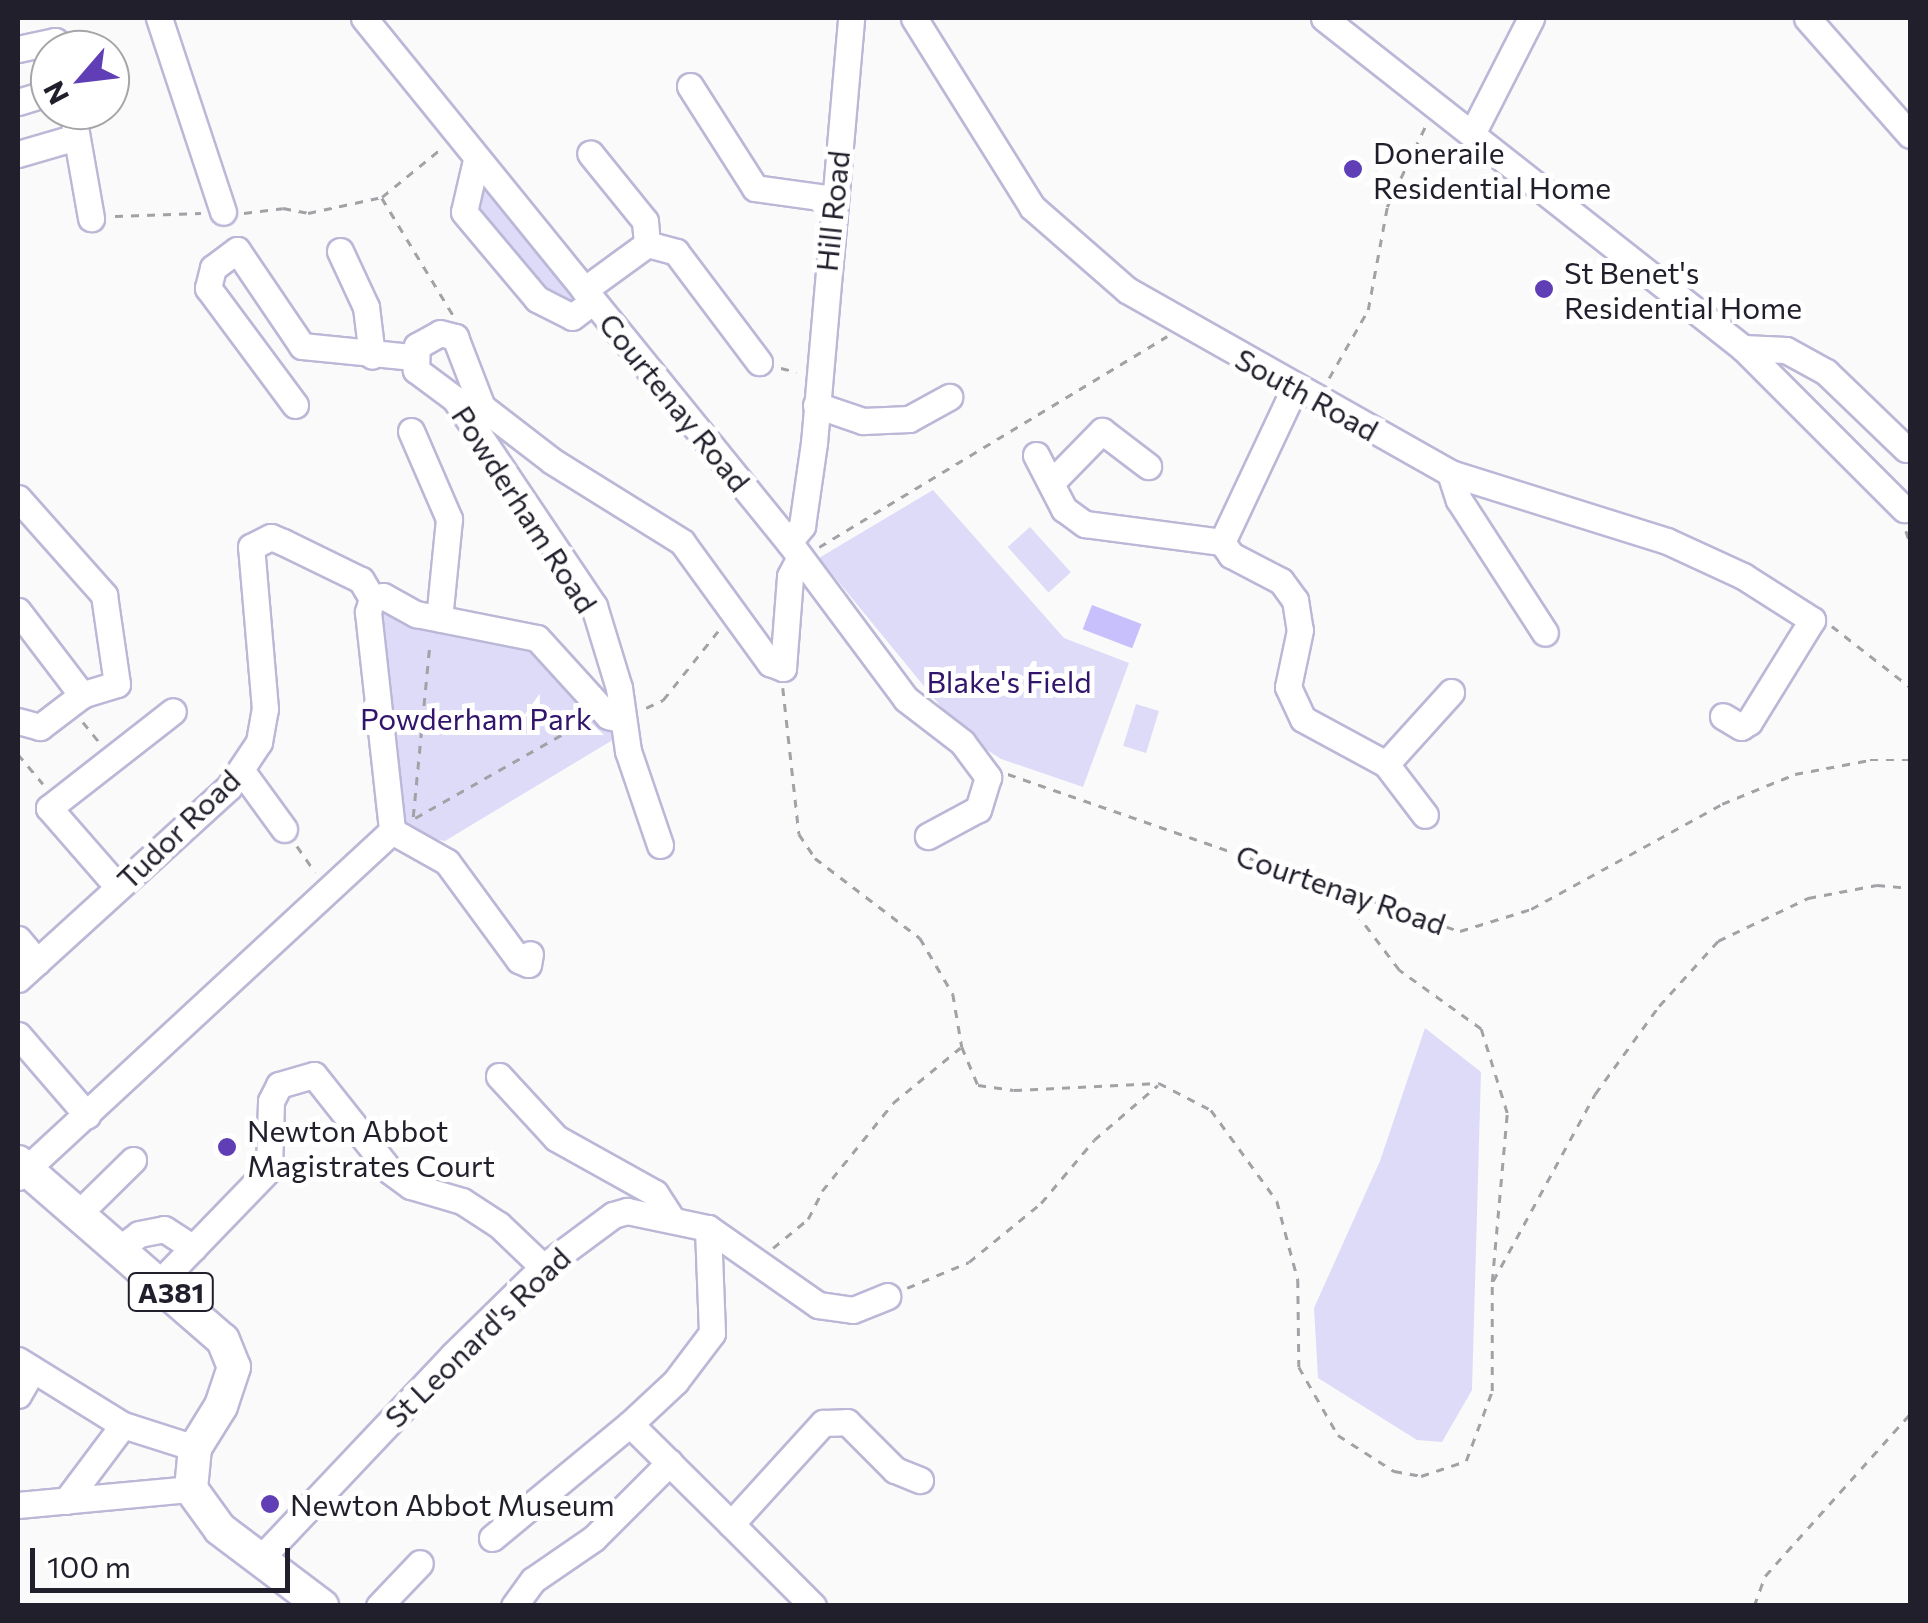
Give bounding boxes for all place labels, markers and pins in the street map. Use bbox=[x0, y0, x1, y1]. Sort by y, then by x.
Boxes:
place label: Doneraile Residential Home bbox=[1373, 134, 1611, 204]
marker: Doneraile Residential Home bbox=[1342, 158, 1364, 180]
place label: St Benet's Residential Home bbox=[1564, 254, 1802, 324]
marker: St Benet's Residential Home bbox=[1533, 278, 1555, 300]
place label: Newton Abbot Magistrates Court bbox=[247, 1112, 495, 1182]
marker: Newton Abbot Magistrates Court bbox=[216, 1136, 238, 1158]
place label: Newton Abbot Museum bbox=[290, 1486, 615, 1522]
marker: Newton Abbot Museum bbox=[259, 1493, 281, 1515]

